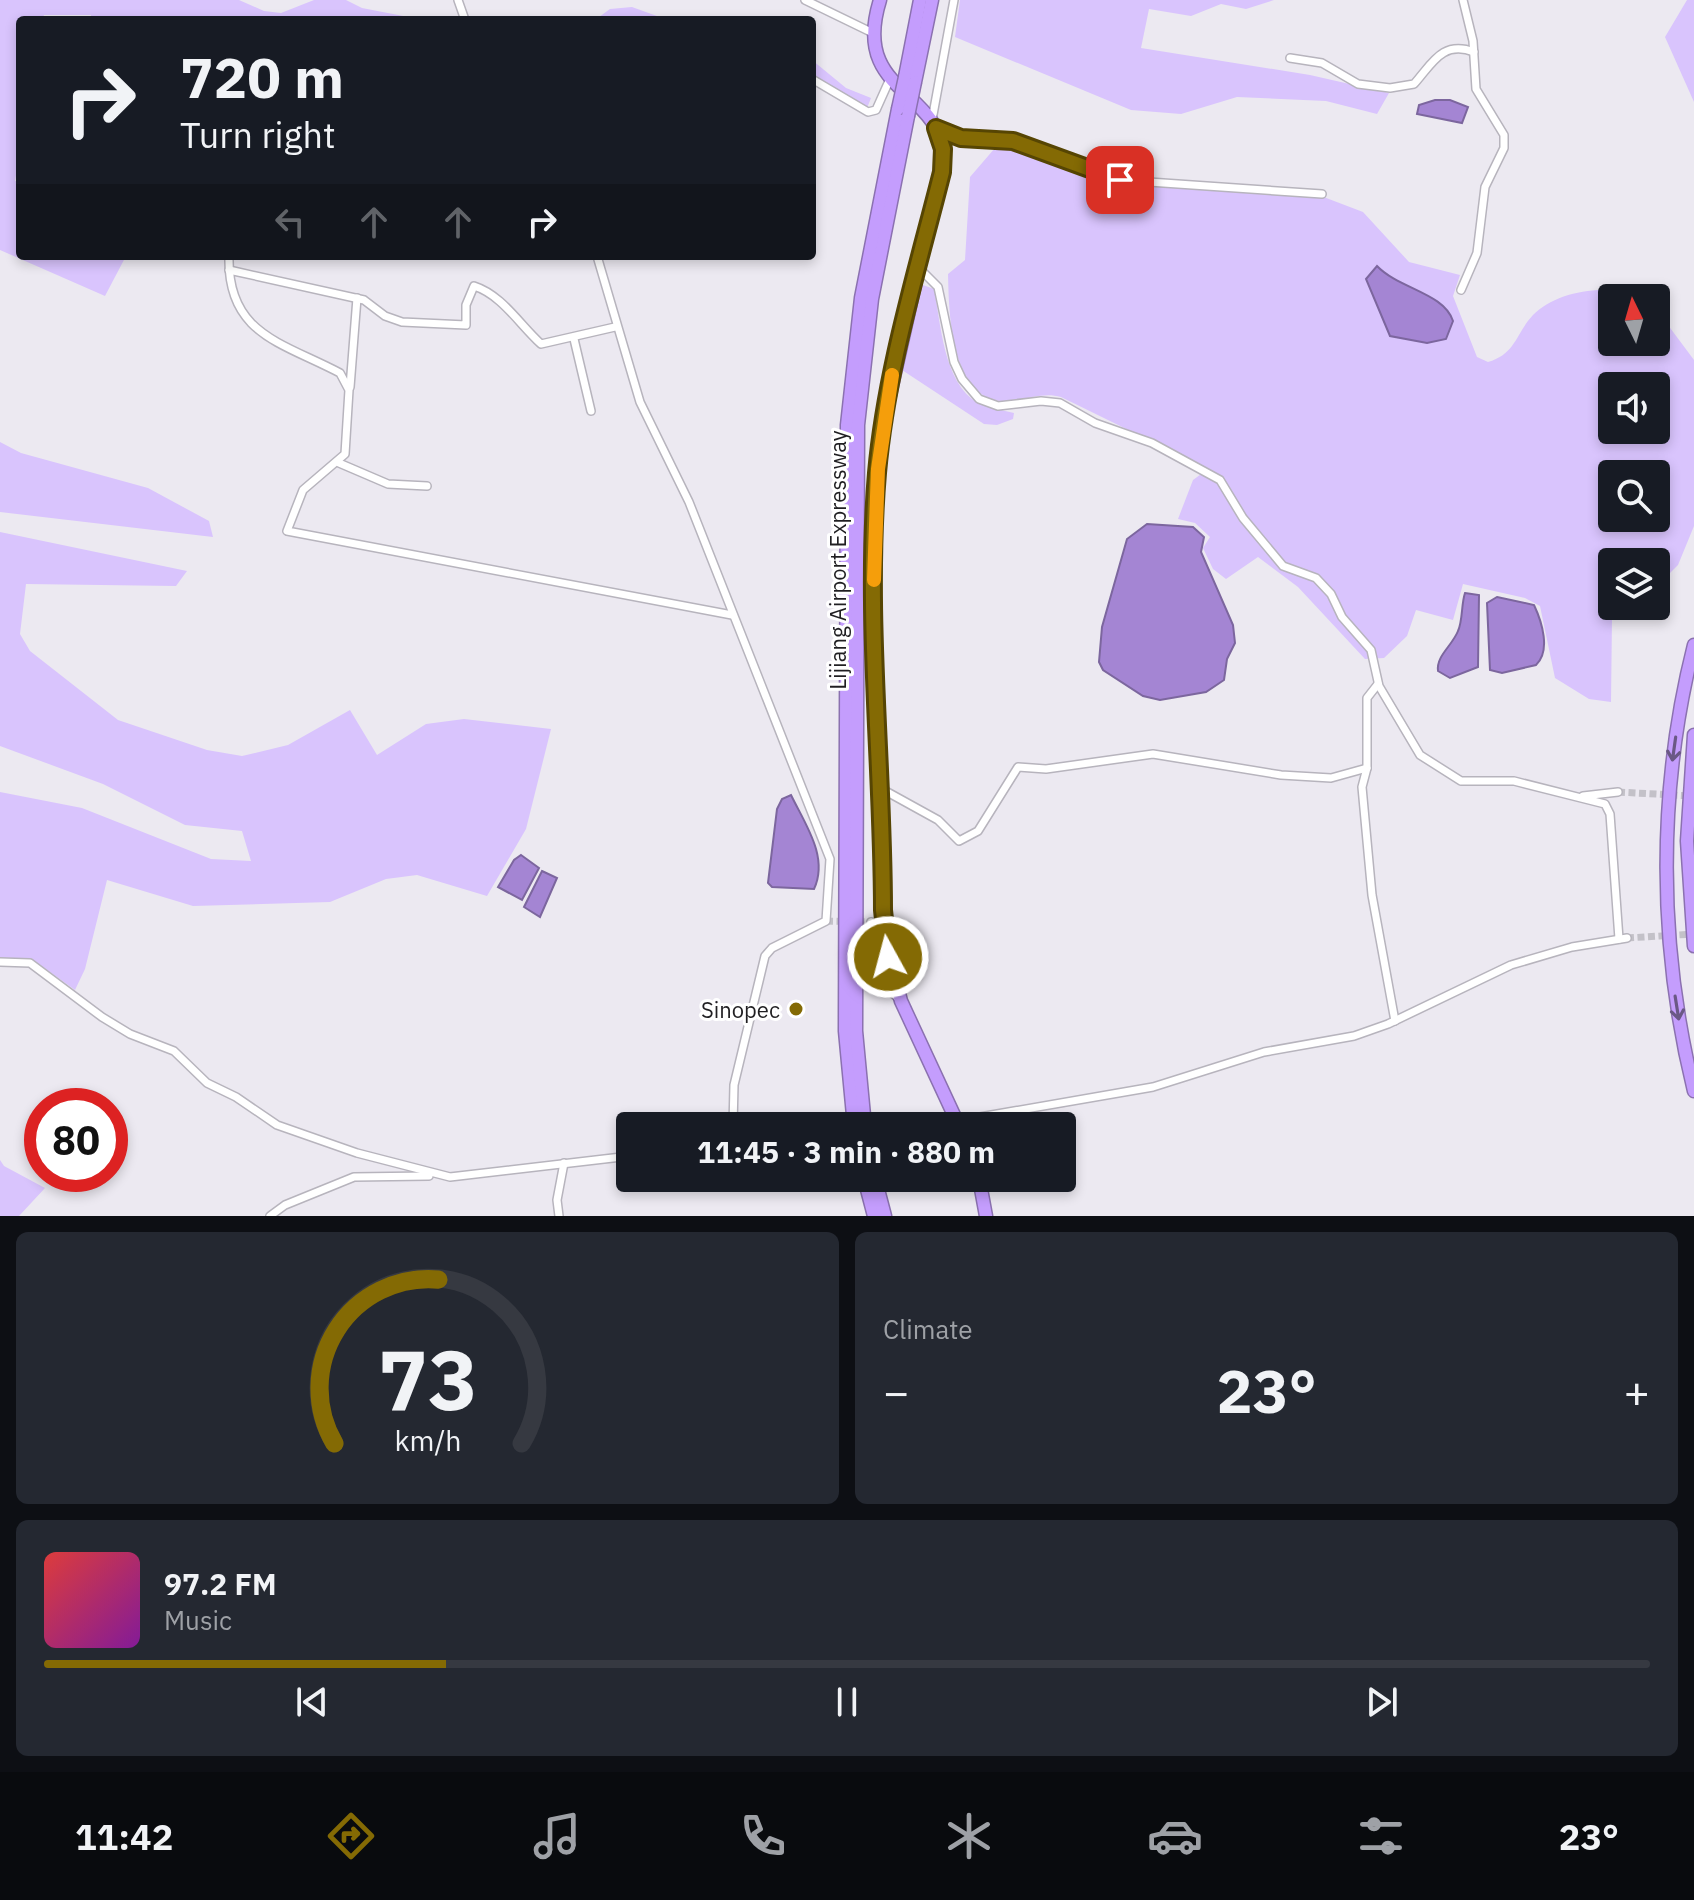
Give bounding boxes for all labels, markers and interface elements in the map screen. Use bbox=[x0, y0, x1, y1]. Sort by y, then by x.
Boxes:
text: 720 m bbox=[180, 41, 344, 113]
icon: right bbox=[48, 48, 152, 152]
text: Turn right bbox=[180, 111, 336, 158]
pin bbox=[1086, 146, 1154, 214]
icon: arrive bbox=[1098, 158, 1142, 202]
icon: left bbox=[268, 200, 312, 244]
icon: ahead bbox=[352, 200, 396, 244]
icon: ahead bbox=[436, 200, 480, 244]
icon: right bbox=[520, 200, 564, 244]
north arrow bbox=[1598, 284, 1670, 356]
map controls bbox=[1598, 284, 1670, 620]
button: sound bbox=[1598, 372, 1670, 444]
street label: Lijiang Airport Expressway bbox=[823, 430, 852, 690]
button: search bbox=[1598, 460, 1670, 532]
button: layers bbox=[1598, 548, 1670, 620]
one-way arrow bbox=[1666, 736, 1681, 761]
position arrow bbox=[846, 915, 930, 999]
place label: Sinopec bbox=[701, 995, 780, 1024]
one-way arrow bbox=[1670, 995, 1685, 1020]
marker: Sinopec bbox=[787, 1000, 805, 1018]
speed limit sign: 80 bbox=[24, 1088, 128, 1192]
text: 11:45 · 3 min · 880 m bbox=[697, 1132, 995, 1171]
text: Climate bbox=[883, 1312, 973, 1346]
text: 73 bbox=[378, 1325, 477, 1433]
text: 23° bbox=[1216, 1351, 1317, 1430]
text: − bbox=[883, 1363, 909, 1420]
text: + bbox=[1624, 1363, 1650, 1420]
text: km/h bbox=[394, 1422, 461, 1459]
text: 97.2 FM bbox=[164, 1564, 277, 1603]
text: Music bbox=[164, 1603, 232, 1637]
icon: previous bbox=[290, 1680, 334, 1724]
icon: pause bbox=[825, 1680, 869, 1724]
icon: next bbox=[1360, 1680, 1404, 1724]
icon: directions bbox=[323, 1808, 379, 1864]
icon: music bbox=[529, 1808, 585, 1864]
icon: phone bbox=[735, 1808, 791, 1864]
icon: climate bbox=[941, 1808, 997, 1864]
icon: car bbox=[1147, 1808, 1203, 1864]
icon: filters bbox=[1353, 1808, 1409, 1864]
text: 11:42 bbox=[75, 1813, 173, 1860]
text: 23° bbox=[1559, 1813, 1619, 1860]

